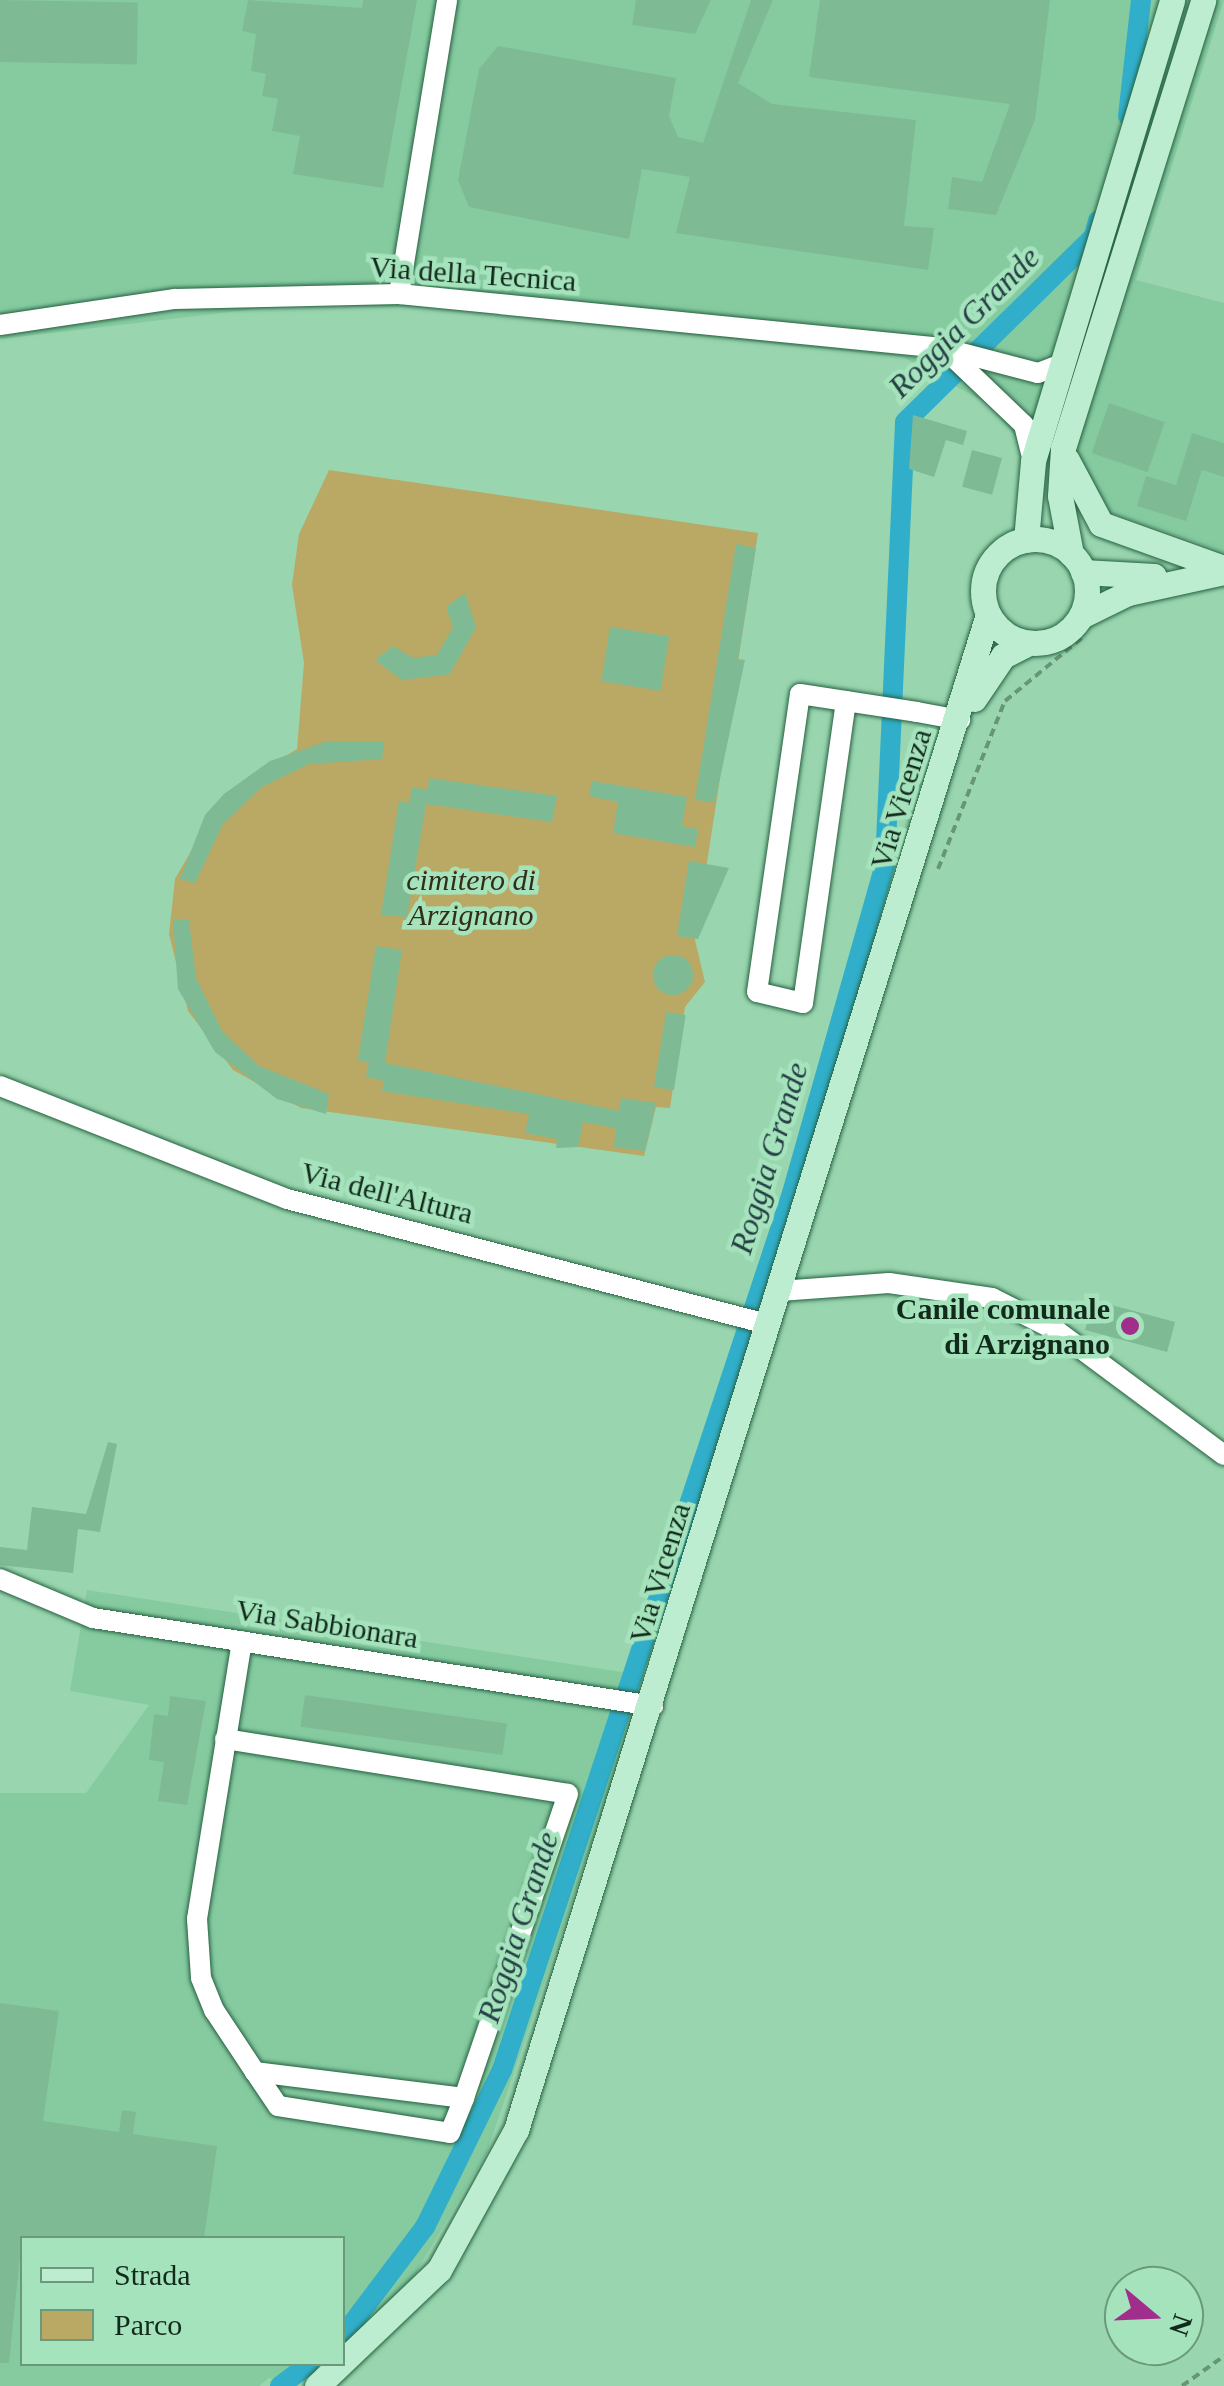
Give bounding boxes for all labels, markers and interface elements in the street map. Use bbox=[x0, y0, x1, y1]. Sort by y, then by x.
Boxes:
water label: Roggia Grande bbox=[880, 238, 1048, 406]
street label: Via della Tecnica bbox=[368, 249, 578, 299]
street label: Via Vicenza bbox=[863, 724, 939, 874]
park label: cimitero di Arzignano bbox=[406, 862, 536, 932]
water label: Roggia Grande bbox=[722, 1058, 816, 1258]
street label: Via dell'Altura bbox=[297, 1154, 477, 1232]
place label: Canile comunale di Arzignano bbox=[896, 1291, 1110, 1362]
marker: Canile comunale di Arzignano bbox=[1119, 1315, 1141, 1337]
street label: Via Vicenza bbox=[622, 1498, 698, 1648]
street label: Via Sabbionara bbox=[233, 1592, 421, 1656]
water label: Roggia Grande bbox=[469, 1827, 567, 2027]
legend bbox=[20, 2236, 345, 2366]
text: Strada bbox=[114, 2258, 191, 2291]
north arrow bbox=[1104, 2266, 1204, 2366]
text: Parco bbox=[114, 2308, 182, 2341]
text: N bbox=[1163, 2311, 1199, 2340]

